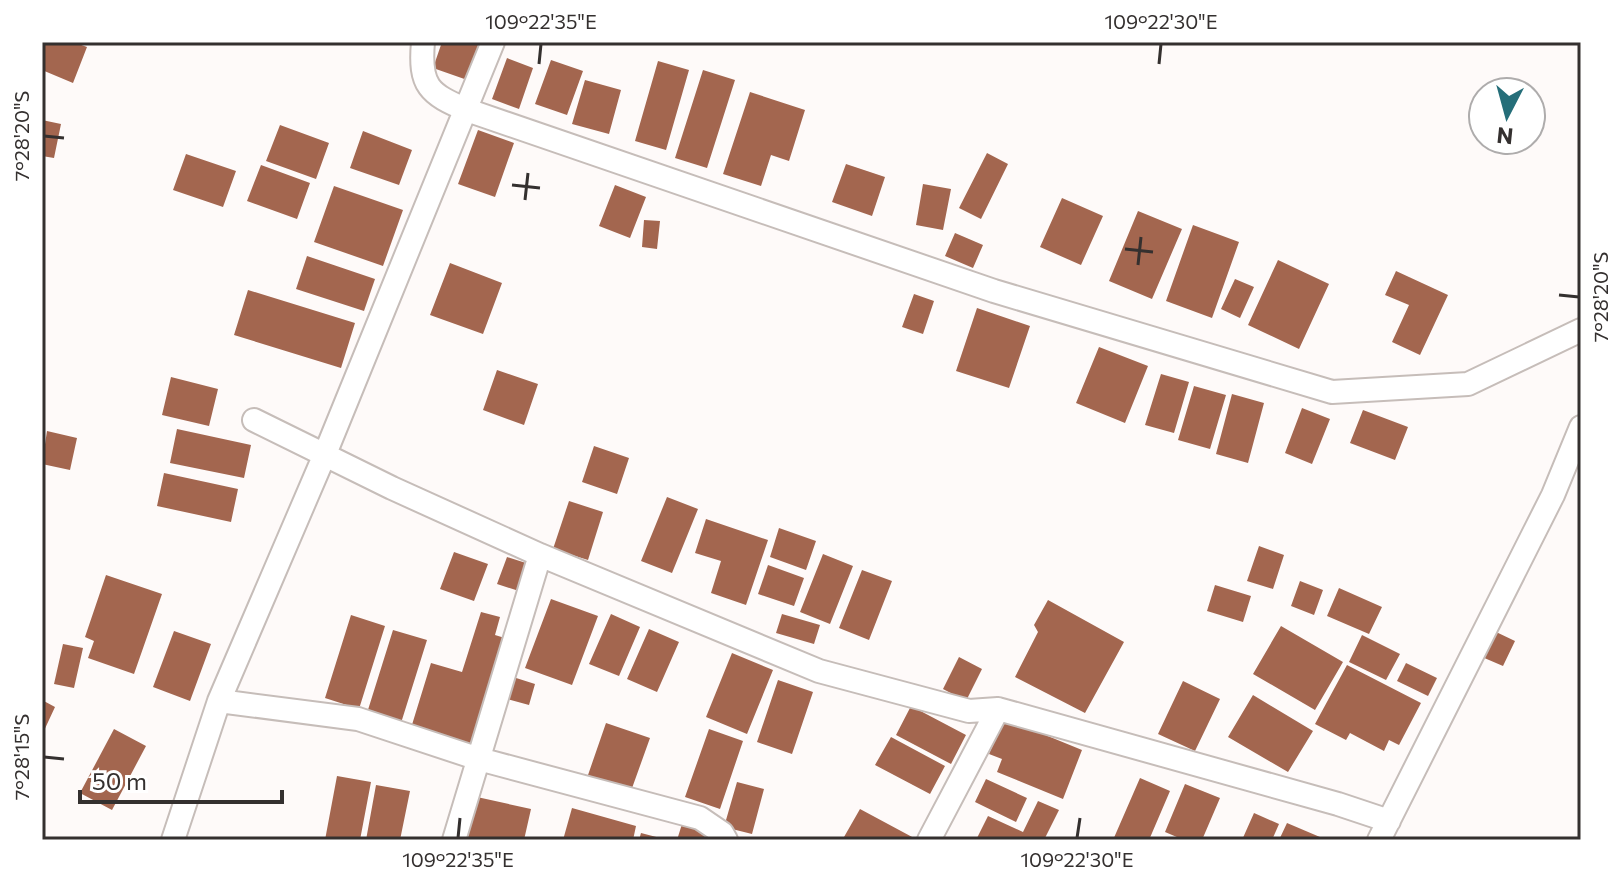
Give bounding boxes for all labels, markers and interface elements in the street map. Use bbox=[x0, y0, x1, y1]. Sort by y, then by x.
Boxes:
text: 109°22'35"E bbox=[485, 9, 597, 33]
text: 109°22'30"E bbox=[1104, 9, 1218, 33]
north arrow bbox=[1467, 76, 1547, 156]
text: 7°28'20"S bbox=[9, 91, 33, 181]
text: N bbox=[1495, 122, 1514, 151]
text: 7°28'20"S bbox=[1588, 252, 1612, 342]
text: 7°28'15"S bbox=[9, 714, 33, 800]
scale bar bbox=[80, 754, 282, 804]
text: 50 m bbox=[92, 766, 147, 795]
text: 109°22'35"E bbox=[402, 847, 514, 871]
text: 109°22'30"E bbox=[1020, 847, 1134, 871]

